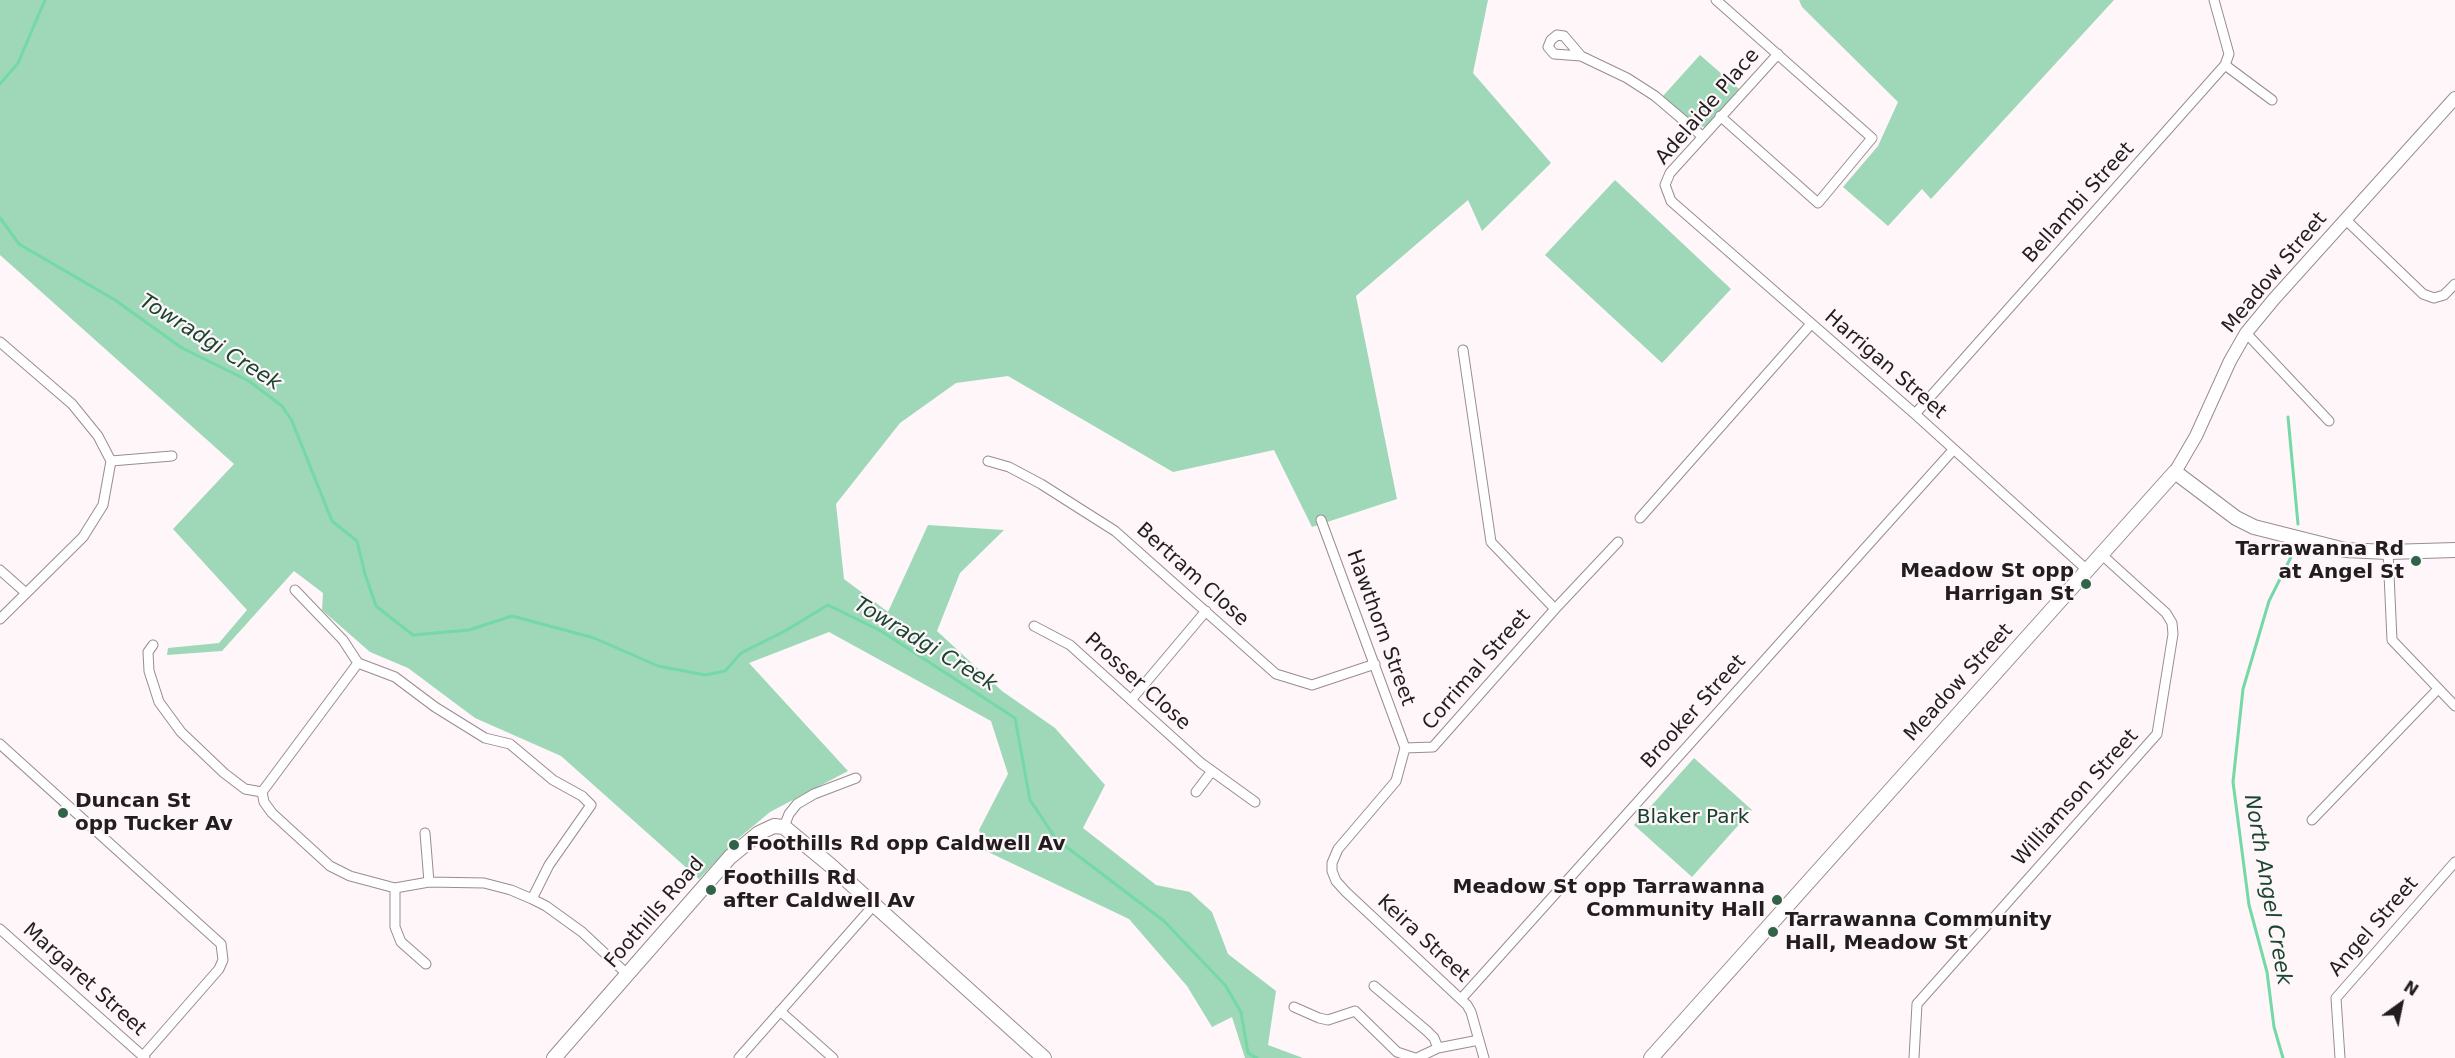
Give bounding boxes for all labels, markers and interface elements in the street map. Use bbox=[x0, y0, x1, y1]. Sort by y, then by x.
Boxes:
street label: Adelaide Place bbox=[1651, 44, 1765, 170]
street label: Bellambi Street bbox=[2018, 138, 2140, 268]
street label: Meadow Street bbox=[2218, 208, 2332, 338]
water label: Towradgi Creek bbox=[135, 289, 285, 397]
street label: Harrigan Street bbox=[1819, 306, 1951, 424]
street label: Bertram Close bbox=[1131, 518, 1253, 632]
place label: Tarrawanna Rd at Angel St bbox=[2236, 538, 2404, 585]
street label: Hawthorn Street bbox=[1341, 547, 1419, 709]
marker: Tarrawanna Rd at Angel St bbox=[2409, 554, 2423, 568]
place label: Meadow St opp Harrigan St bbox=[1900, 560, 2074, 607]
marker: Meadow St opp Harrigan St bbox=[2079, 577, 2093, 591]
water label: Towradgi Creek bbox=[849, 592, 1001, 698]
street label: Corrimal Street bbox=[1418, 605, 1536, 735]
street label: Meadow Street bbox=[1900, 619, 2018, 747]
street label: Prosser Close bbox=[1079, 628, 1195, 736]
street label: Brooker Street bbox=[1637, 650, 1751, 774]
street label: Williamson Street bbox=[2008, 725, 2144, 871]
place label: Duncan St opp Tucker Av bbox=[75, 790, 233, 837]
water label: North Angel Creek bbox=[2238, 793, 2296, 987]
marker: Duncan St opp Tucker Av bbox=[56, 806, 70, 820]
park label: Blaker Park bbox=[1637, 806, 1749, 830]
place label: Foothills Rd opp Caldwell Av bbox=[746, 833, 1065, 857]
marker: Foothills Rd opp Caldwell Av bbox=[727, 838, 741, 852]
street label: Foothills Road bbox=[600, 853, 710, 973]
place label: Foothills Rd after Caldwell Av bbox=[723, 867, 915, 914]
street label: Angel Street bbox=[2324, 872, 2424, 982]
place label: Meadow St opp Tarrawanna Community Hall bbox=[1453, 876, 1765, 923]
marker: Foothills Rd after Caldwell Av bbox=[704, 883, 718, 897]
street label: Keira Street bbox=[1372, 890, 1474, 988]
marker: Meadow St opp Tarrawanna Community Hall bbox=[1770, 893, 1784, 907]
place label: Tarrawanna Community Hall, Meadow St bbox=[1785, 909, 2052, 956]
street label: Margaret Street bbox=[17, 918, 151, 1042]
marker: Tarrawanna Community Hall, Meadow St bbox=[1766, 925, 1780, 939]
north arrow bbox=[2371, 974, 2431, 1034]
text: N bbox=[2400, 977, 2422, 1000]

